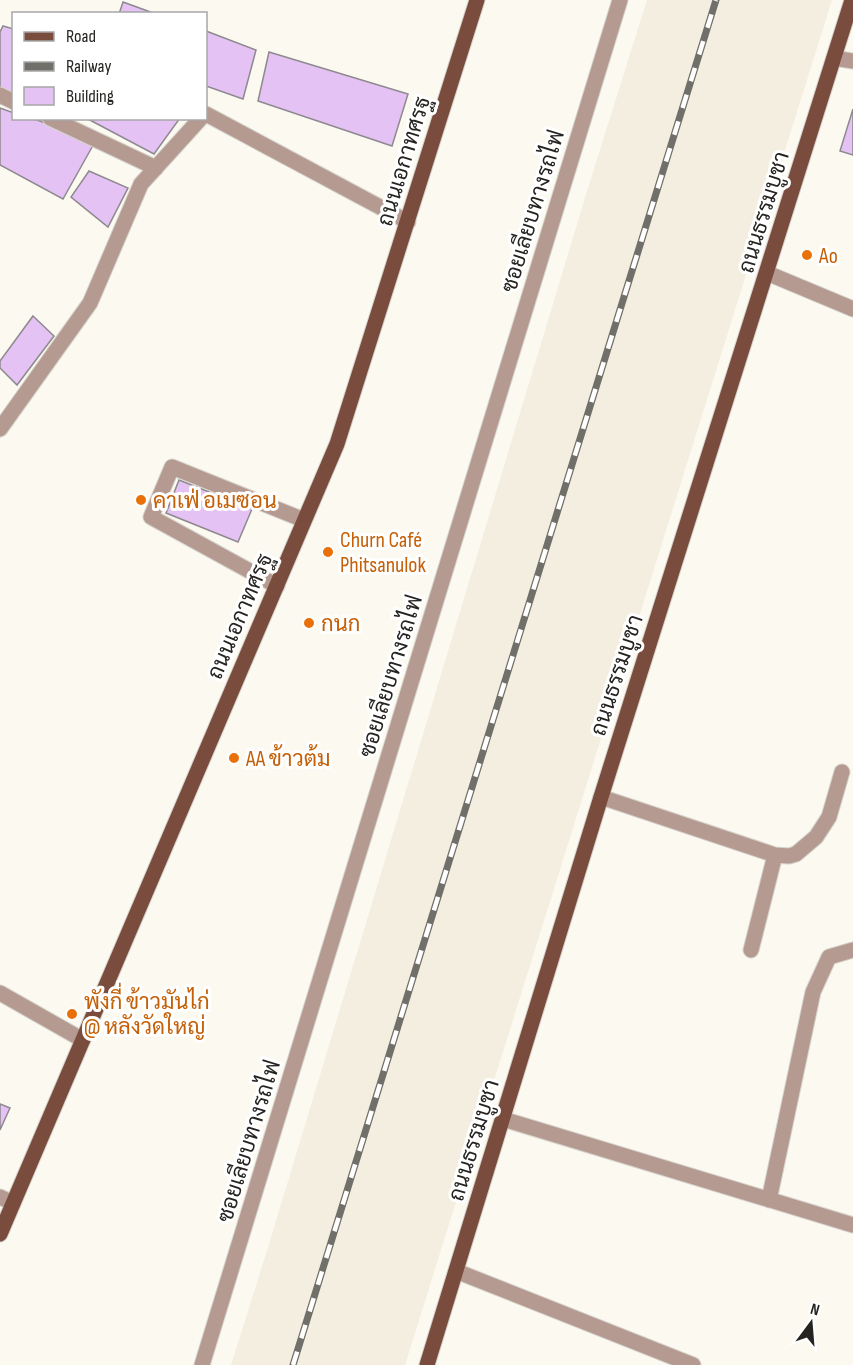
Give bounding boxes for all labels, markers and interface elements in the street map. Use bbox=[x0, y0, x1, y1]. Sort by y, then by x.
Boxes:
legend bbox=[12, 12, 207, 120]
text: Road bbox=[66, 26, 96, 47]
text: Railway bbox=[66, 56, 111, 77]
text: Building bbox=[66, 86, 114, 107]
street label: ถนนเอกาทศรฐ bbox=[372, 93, 438, 230]
street label: ซอยเลียบทางรถไฟ bbox=[494, 126, 571, 296]
street label: ถนนธรรมบูชา bbox=[733, 148, 797, 277]
place label: Ao bbox=[818, 243, 838, 270]
marker: Ao bbox=[800, 248, 814, 262]
place label: คาเฟ่ อเมซอน bbox=[153, 488, 277, 515]
marker: คาเฟ่ อเมซอน bbox=[134, 493, 148, 507]
place label: Churn Café Phitsanulok bbox=[340, 527, 426, 579]
marker: Churn Café Phitsanulok bbox=[321, 545, 335, 559]
street label: ถนนเอกาทศรฐ bbox=[202, 550, 280, 684]
street label: ซอยเลียบทางรถไฟ bbox=[352, 591, 429, 761]
place label: กนก bbox=[321, 611, 360, 638]
street label: ถนนธรรมบูชา bbox=[585, 612, 651, 740]
marker: กนก bbox=[302, 616, 316, 630]
place label: AA ข้าวต้ม bbox=[245, 744, 331, 773]
marker: AA ข้าวต้ม bbox=[227, 751, 241, 765]
place label: พังกี่ ข้าวมันไก่ @ หลังวัดใหญ่ bbox=[84, 982, 210, 1041]
marker: พังกี่ ข้าวมันไก่ @ หลังวัดใหญ่ bbox=[65, 1007, 79, 1021]
street label: ซอยเลียบทางรถไฟ bbox=[210, 1056, 287, 1226]
street label: ถนนธรรมบูชา bbox=[443, 1076, 507, 1205]
north arrow bbox=[781, 1293, 841, 1353]
text: N bbox=[808, 1300, 821, 1320]

